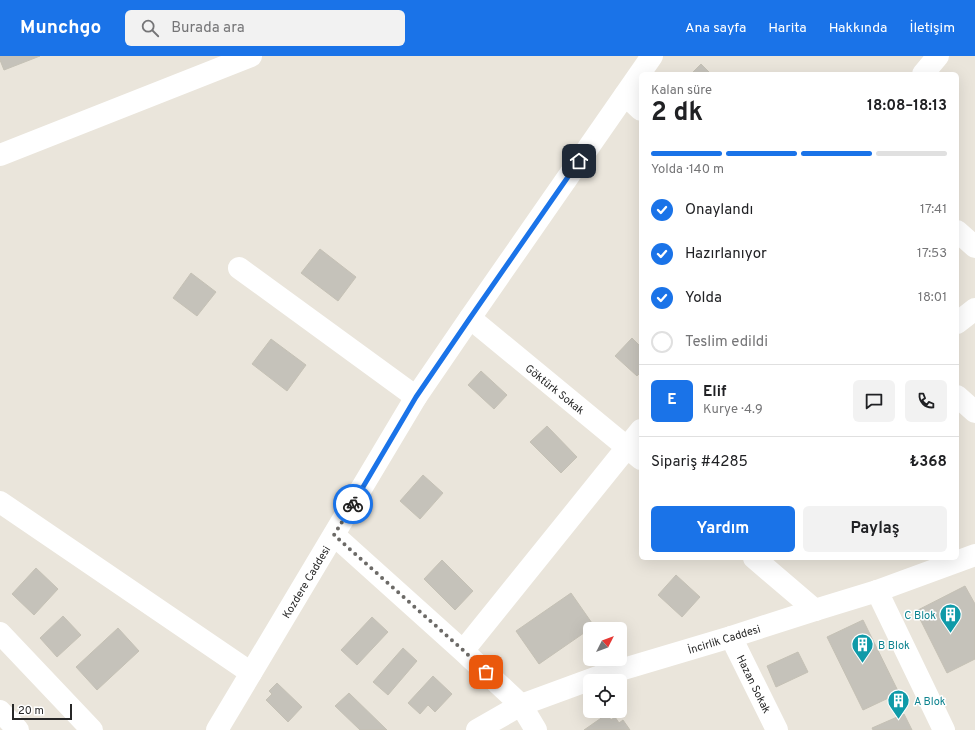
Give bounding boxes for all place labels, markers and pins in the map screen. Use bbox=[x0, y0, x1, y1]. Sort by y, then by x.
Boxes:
pin bbox=[562, 144, 596, 178]
building icon: C Blok bbox=[938, 602, 964, 635]
place label: C Blok bbox=[904, 609, 936, 623]
building icon: B Blok bbox=[850, 632, 876, 665]
place label: B Blok bbox=[878, 639, 910, 653]
pin bbox=[469, 655, 503, 689]
building icon: A Blok bbox=[885, 688, 911, 721]
place label: A Blok bbox=[914, 695, 946, 709]

